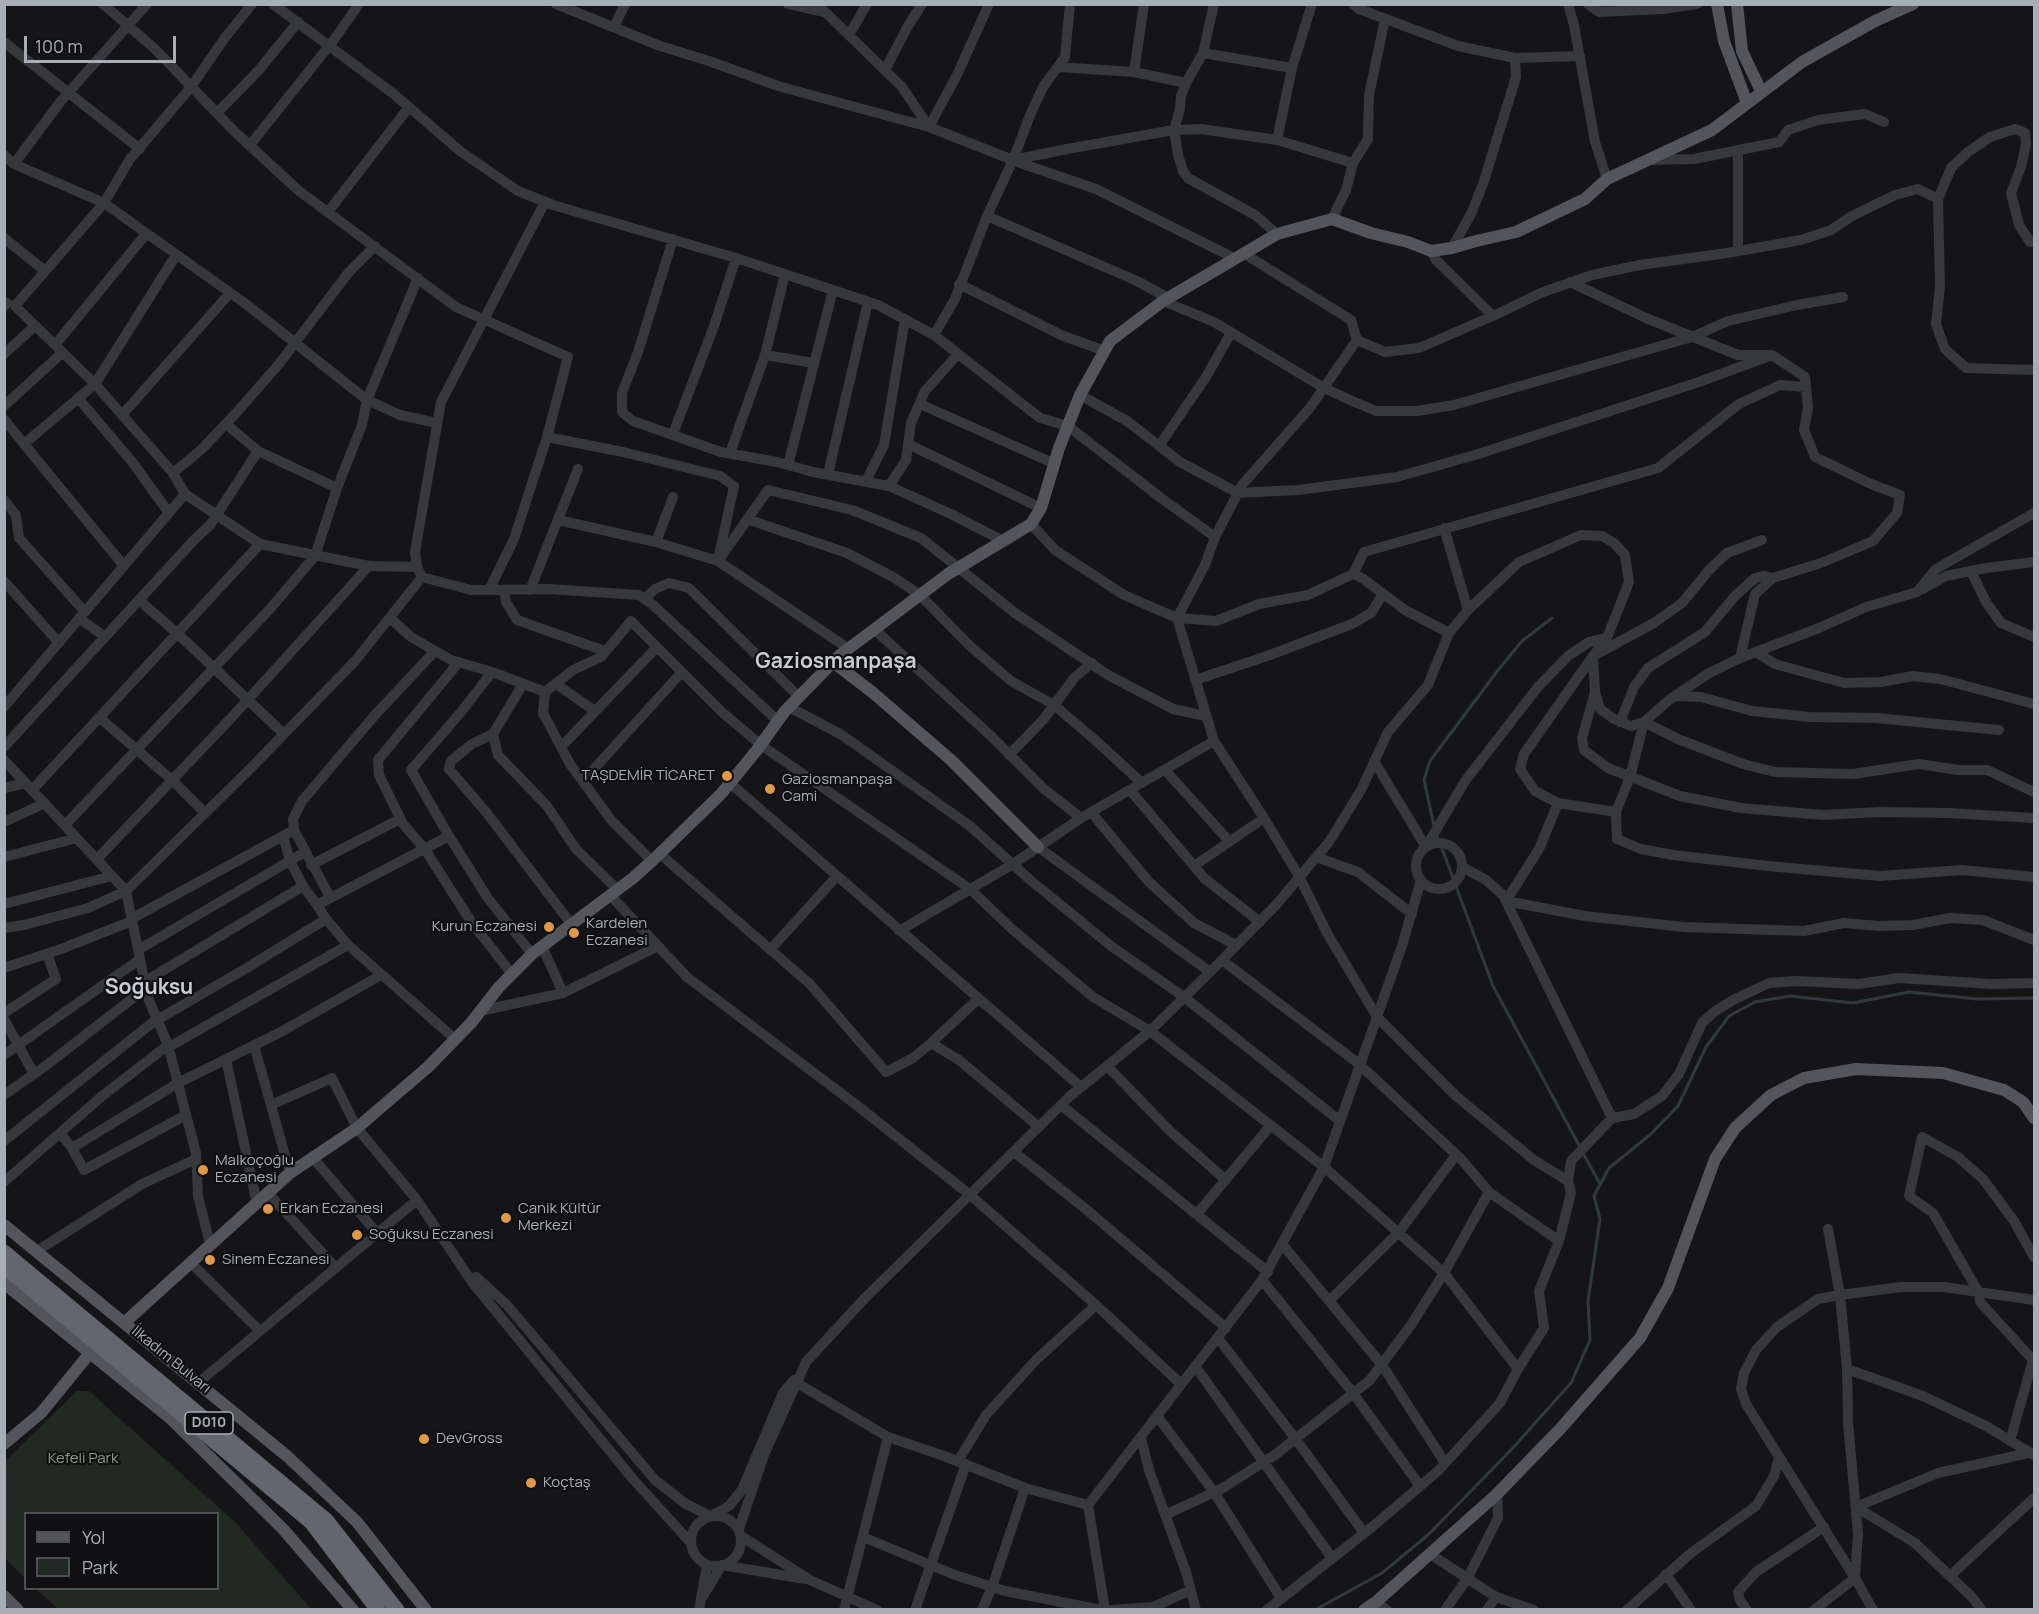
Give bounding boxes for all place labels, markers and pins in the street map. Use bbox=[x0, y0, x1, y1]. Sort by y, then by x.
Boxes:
place label: TAŞDEMİR TİCARET bbox=[581, 767, 715, 785]
marker: TAŞDEMİR TİCARET bbox=[720, 769, 734, 783]
place label: Gaziosmanpaşa Cami bbox=[782, 771, 892, 806]
marker: Gaziosmanpaşa Cami bbox=[763, 782, 777, 796]
place label: Kardelen Eczanesi bbox=[586, 915, 648, 950]
place label: Kurun Eczanesi bbox=[432, 918, 537, 936]
marker: Kurun Eczanesi bbox=[542, 920, 556, 934]
marker: Kardelen Eczanesi bbox=[567, 926, 581, 940]
place label: Malkoçoğlu Eczanesi bbox=[215, 1152, 294, 1187]
marker: Malkoçoğlu Eczanesi bbox=[196, 1163, 210, 1177]
place label: Erkan Eczanesi bbox=[280, 1200, 383, 1218]
place label: Canik Kültür Merkezi bbox=[518, 1200, 601, 1235]
marker: Erkan Eczanesi bbox=[261, 1202, 275, 1216]
marker: Canik Kültür Merkezi bbox=[499, 1211, 513, 1225]
place label: Soğuksu Eczanesi bbox=[369, 1226, 494, 1244]
marker: Soğuksu Eczanesi bbox=[350, 1228, 364, 1242]
place label: Sinem Eczanesi bbox=[222, 1251, 330, 1269]
marker: Sinem Eczanesi bbox=[203, 1253, 217, 1267]
place label: DevGross bbox=[436, 1430, 503, 1448]
marker: DevGross bbox=[417, 1432, 431, 1446]
place label: Koçtaş bbox=[543, 1474, 591, 1492]
marker: Koçtaş bbox=[524, 1476, 538, 1490]

